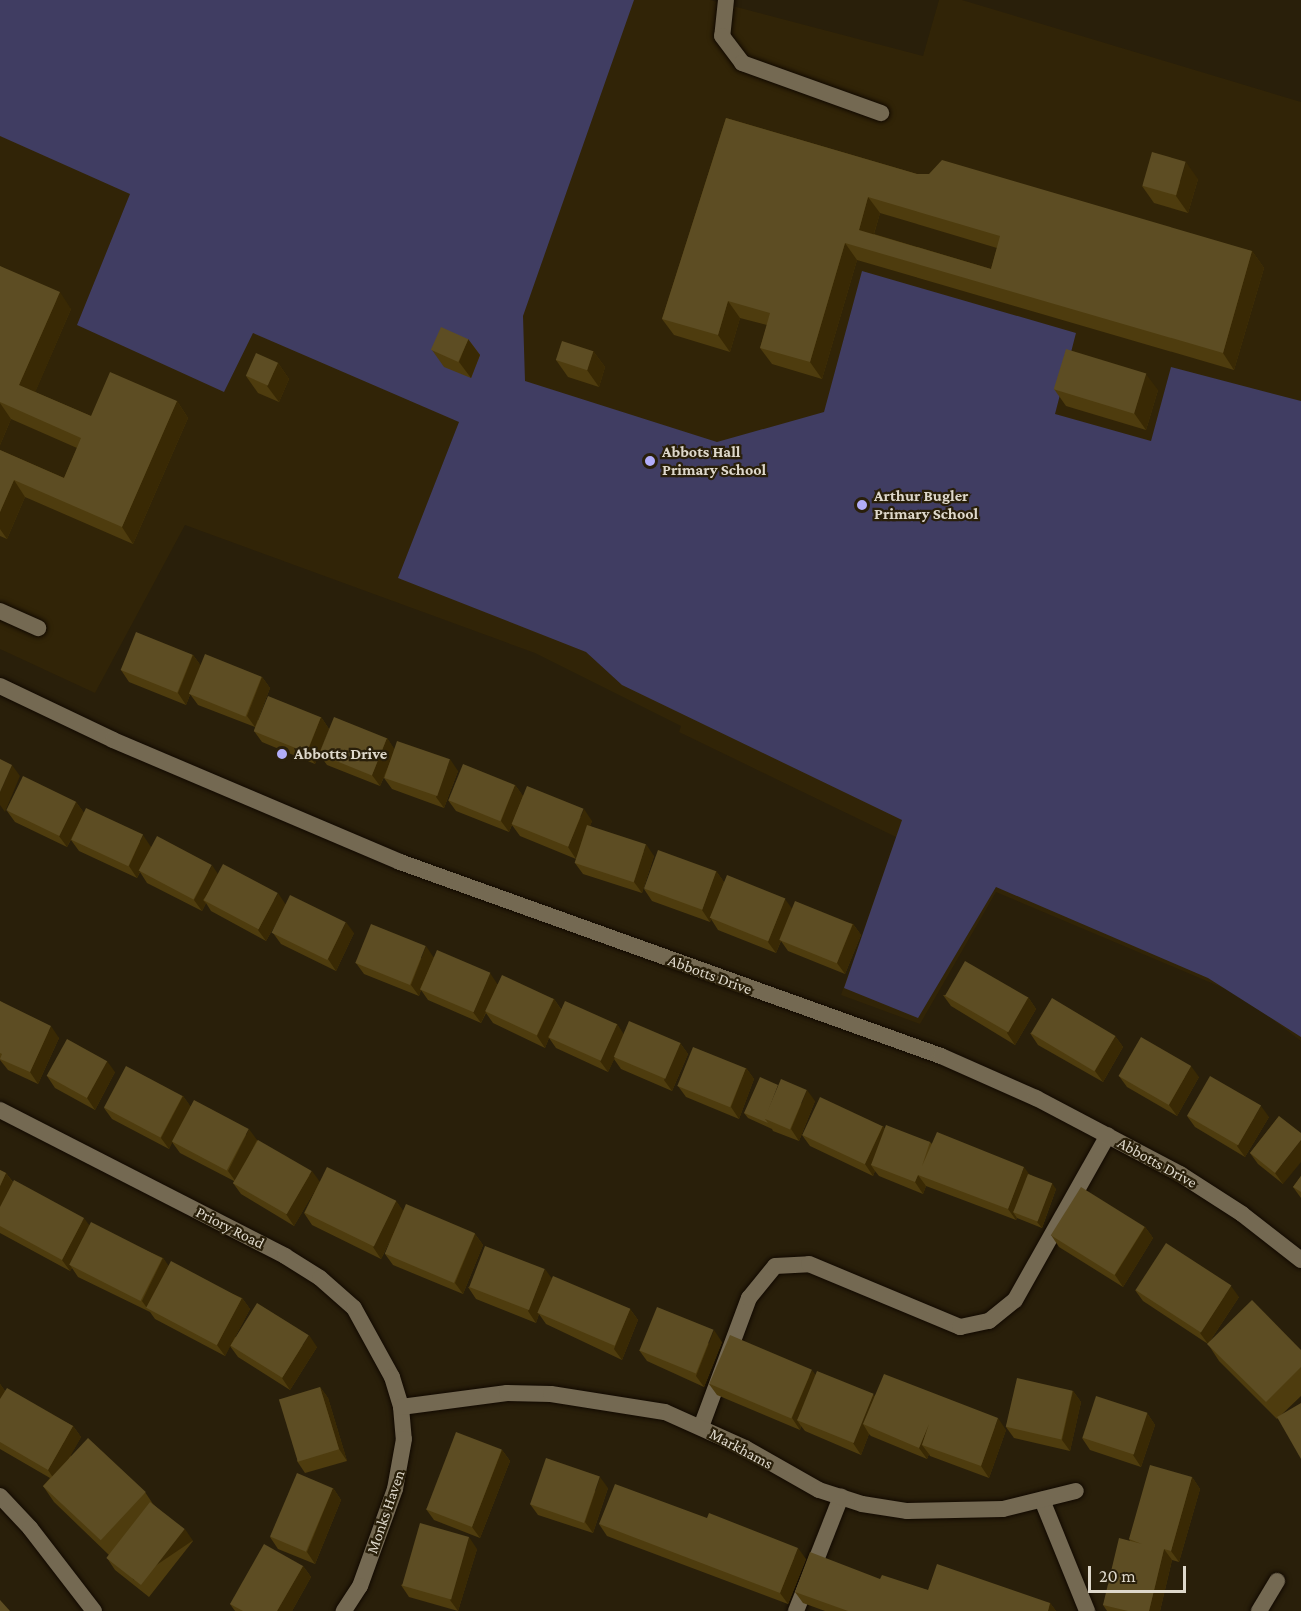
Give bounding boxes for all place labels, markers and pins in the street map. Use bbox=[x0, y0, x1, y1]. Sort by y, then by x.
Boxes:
place label: Abbots Hall Primary School bbox=[662, 442, 766, 480]
marker: Abbots Hall Primary School bbox=[643, 454, 657, 468]
place label: Arthur Bugler Primary School bbox=[874, 486, 978, 524]
marker: Arthur Bugler Primary School bbox=[855, 498, 869, 512]
place label: Abbotts Drive bbox=[294, 744, 387, 764]
marker: Abbotts Drive bbox=[275, 747, 289, 761]

